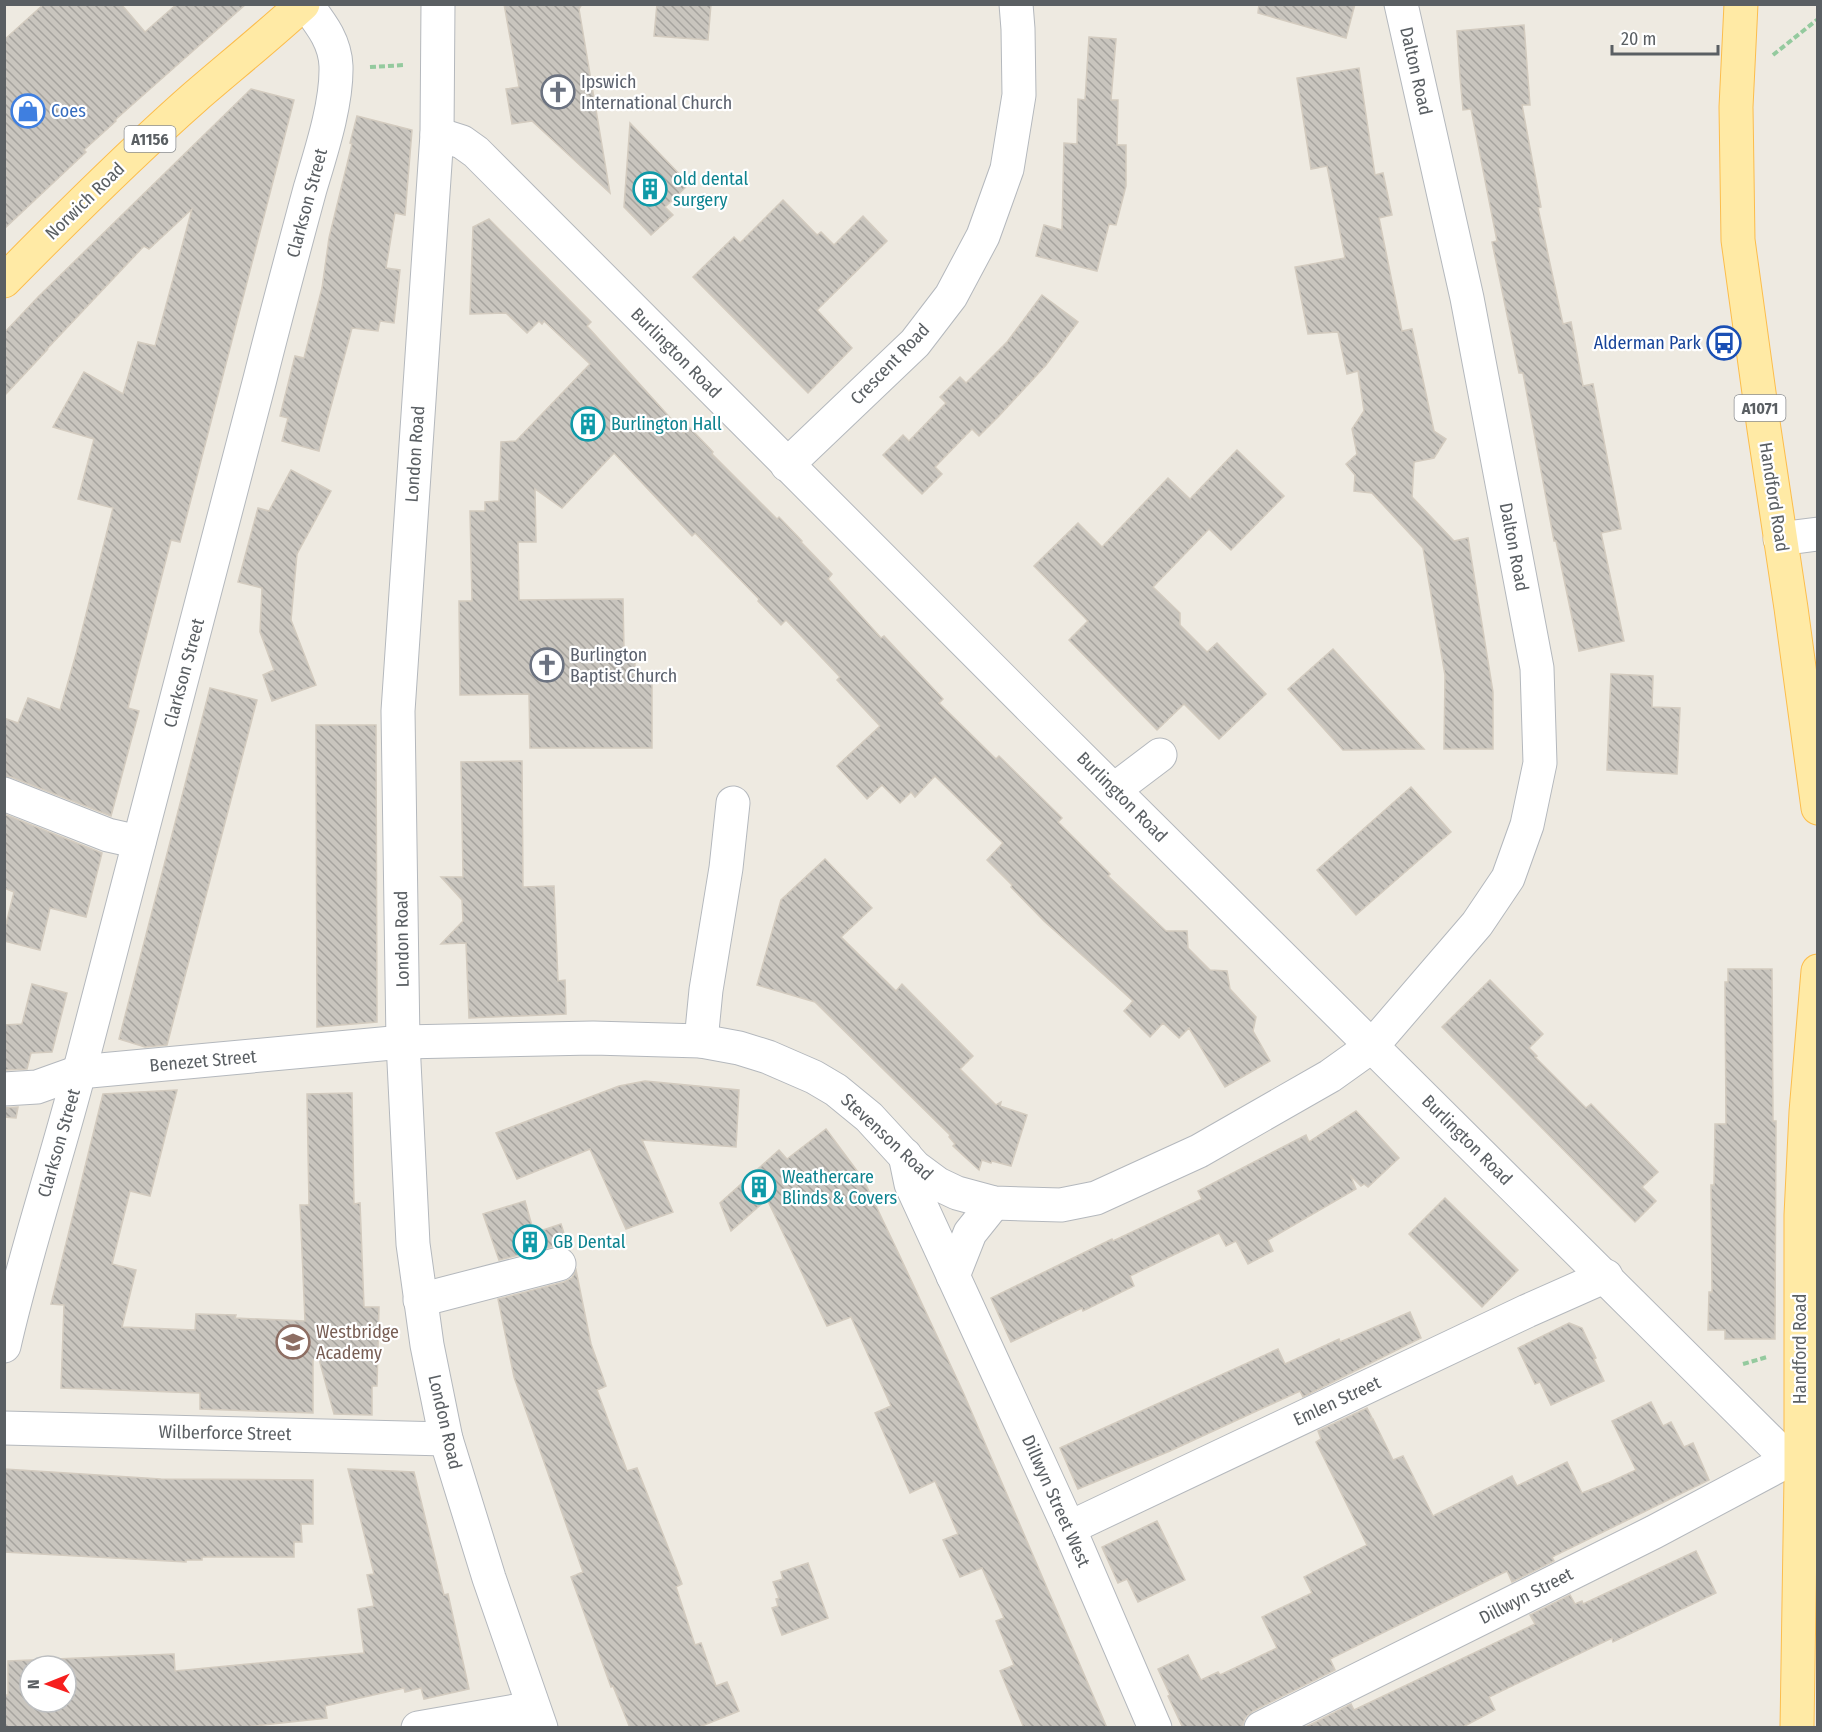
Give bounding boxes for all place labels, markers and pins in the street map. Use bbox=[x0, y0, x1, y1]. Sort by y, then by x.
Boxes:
place label: Ipswich International Church bbox=[581, 71, 732, 114]
church icon: Ipswich International Church bbox=[540, 74, 576, 110]
shop icon: Coes bbox=[10, 93, 46, 129]
place label: Coes bbox=[51, 100, 86, 122]
place label: old dental surgery bbox=[673, 168, 748, 211]
building icon: old dental surgery bbox=[632, 171, 668, 207]
bus stop icon: Alderman Park bbox=[1706, 325, 1742, 361]
place label: Alderman Park bbox=[1594, 332, 1702, 354]
building icon: Burlington Hall bbox=[570, 406, 606, 442]
place label: Burlington Hall bbox=[611, 413, 722, 435]
place label: Burlington Baptist Church bbox=[570, 644, 677, 687]
church icon: Burlington Baptist Church bbox=[529, 647, 565, 683]
place label: Weathercare Blinds & Covers bbox=[782, 1166, 897, 1209]
building icon: Weathercare Blinds & Covers bbox=[741, 1169, 777, 1205]
building icon: GB Dental bbox=[512, 1224, 548, 1260]
place label: GB Dental bbox=[553, 1231, 626, 1253]
place label: Westbridge Academy bbox=[316, 1321, 399, 1364]
school or university icon: Westbridge Academy bbox=[275, 1324, 311, 1360]

